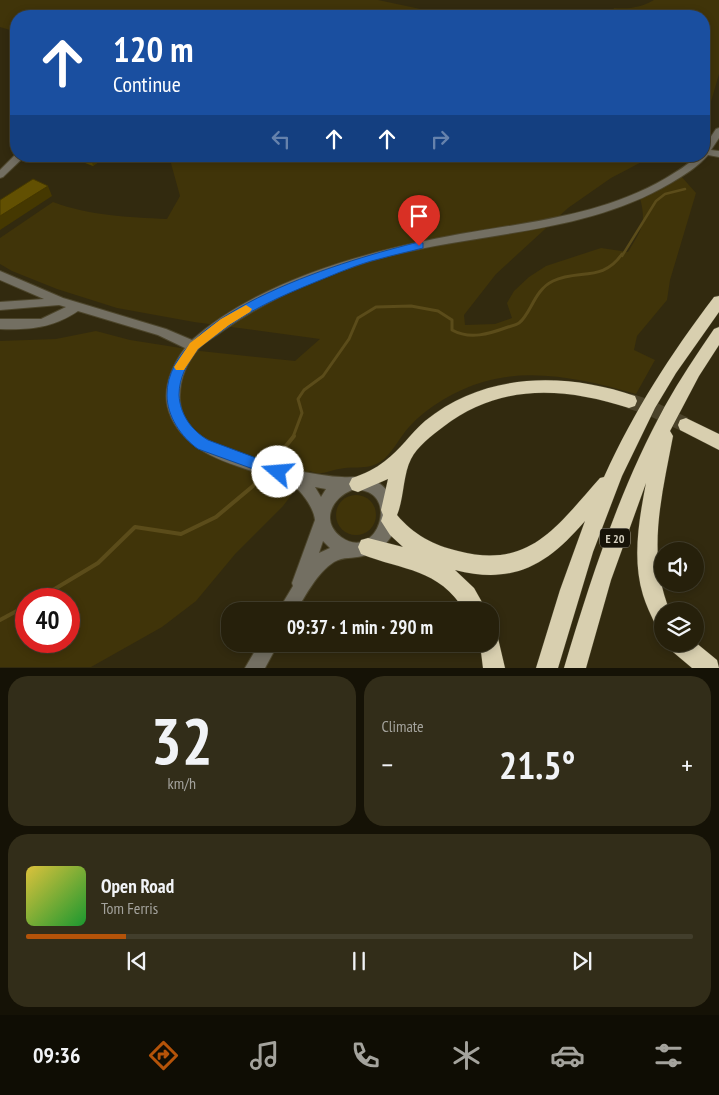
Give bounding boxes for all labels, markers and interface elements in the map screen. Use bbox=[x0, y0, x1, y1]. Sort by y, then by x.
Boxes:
text: 120 m bbox=[113, 26, 194, 72]
icon: ahead bbox=[30, 30, 95, 95]
text: Continue bbox=[113, 70, 181, 98]
icon: left bbox=[267, 125, 295, 153]
icon: ahead bbox=[320, 125, 348, 153]
icon: ahead bbox=[373, 125, 401, 153]
icon: right bbox=[426, 125, 454, 153]
pin bbox=[398, 195, 440, 246]
icon: arrive bbox=[405, 202, 433, 230]
position arrow bbox=[251, 445, 303, 497]
road number: E 20 bbox=[600, 528, 630, 548]
map controls bbox=[654, 542, 704, 652]
button: sound bbox=[654, 542, 704, 592]
speed limit sign: 40 bbox=[15, 588, 80, 653]
button: layers bbox=[654, 602, 704, 652]
text: 09:37 · 1 min · 290 m bbox=[287, 615, 433, 639]
text: 32 bbox=[151, 698, 213, 782]
text: Climate bbox=[382, 716, 424, 736]
text: 21.5° bbox=[499, 740, 575, 789]
text: − bbox=[382, 746, 393, 783]
text: + bbox=[681, 746, 693, 783]
text: km/h bbox=[168, 773, 196, 793]
text: Open Road bbox=[101, 874, 174, 898]
text: Tom Ferris bbox=[101, 898, 158, 918]
icon: previous bbox=[123, 947, 151, 975]
icon: pause bbox=[345, 947, 373, 975]
icon: next bbox=[568, 947, 596, 975]
icon: directions bbox=[146, 1038, 181, 1073]
icon: music bbox=[247, 1038, 282, 1073]
icon: phone bbox=[348, 1038, 383, 1073]
icon: climate bbox=[449, 1038, 484, 1073]
icon: car bbox=[550, 1038, 585, 1073]
icon: filters bbox=[651, 1038, 686, 1073]
text: 09:36 bbox=[33, 1041, 81, 1069]

